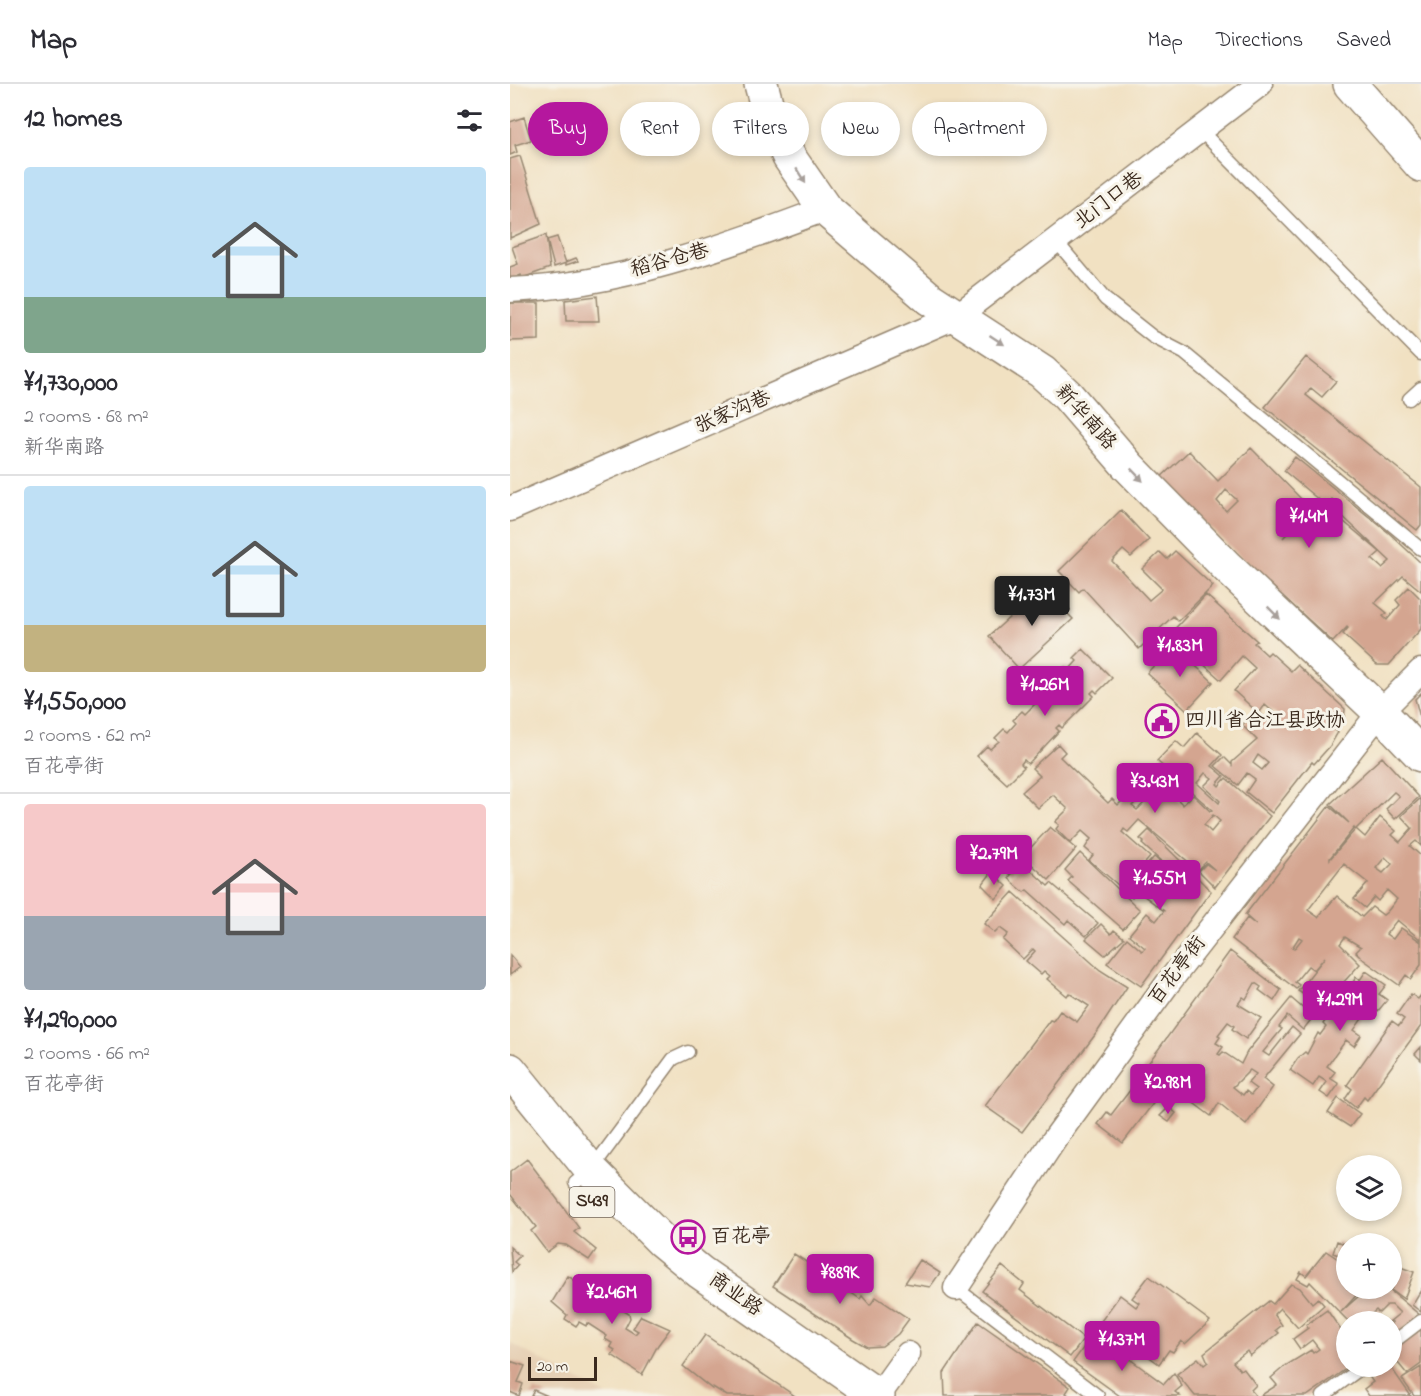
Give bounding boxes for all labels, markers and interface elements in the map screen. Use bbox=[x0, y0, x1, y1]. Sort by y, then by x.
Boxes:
text: Map bbox=[30, 21, 77, 62]
text: Map bbox=[1147, 26, 1183, 56]
text: Directions bbox=[1216, 26, 1303, 56]
text: Saved bbox=[1336, 26, 1391, 56]
text: 12 homes bbox=[24, 101, 123, 139]
chip: Buy bbox=[528, 102, 608, 156]
chip: Rent bbox=[620, 102, 700, 156]
chip: Filters bbox=[712, 102, 809, 156]
chip: New bbox=[821, 102, 900, 156]
chip: Apartment bbox=[912, 102, 1047, 156]
icon: filters bbox=[453, 104, 486, 137]
street label: 北门口巷 bbox=[1068, 165, 1150, 237]
one-way arrow bbox=[795, 168, 806, 184]
icon: home bbox=[201, 206, 309, 314]
street label: 稻谷仓巷 bbox=[628, 236, 713, 285]
one-way arrow bbox=[989, 335, 1005, 346]
text: ¥1,730,000 bbox=[24, 365, 118, 403]
street label: 新华南路 bbox=[1047, 379, 1123, 458]
street label: 张家沟巷 bbox=[691, 384, 776, 442]
text: 2 rooms · 68 m² bbox=[24, 403, 149, 432]
text: 新华南路 bbox=[24, 434, 104, 463]
one-way arrow bbox=[1129, 467, 1143, 481]
pin: ¥1.4M bbox=[1267, 498, 1351, 549]
text: ¥1.4M bbox=[1290, 503, 1328, 532]
icon: home bbox=[201, 525, 309, 633]
pin: ¥1.73M bbox=[983, 576, 1081, 627]
text: ¥1.73M bbox=[1009, 581, 1055, 610]
one-way arrow bbox=[1266, 606, 1281, 620]
pin: ¥1.83M bbox=[1131, 627, 1229, 678]
text: ¥1.83M bbox=[1157, 632, 1203, 661]
pin: ¥1.26M bbox=[996, 666, 1094, 717]
text: ¥1.26M bbox=[1020, 671, 1070, 700]
text: ¥1,550,000 bbox=[24, 684, 126, 722]
public building icon: 四川省合江县政协 bbox=[1144, 703, 1180, 739]
place label: 四川省合江县政协 bbox=[1185, 707, 1345, 736]
text: 2 rooms · 62 m² bbox=[24, 722, 151, 751]
text: 百花亭街 bbox=[24, 753, 104, 782]
pin: ¥3.43M bbox=[1106, 763, 1204, 814]
text: ¥3.43M bbox=[1131, 768, 1179, 797]
pin: ¥2.79M bbox=[945, 835, 1043, 886]
text: ¥2.79M bbox=[970, 840, 1018, 869]
icon: home bbox=[201, 843, 309, 951]
pin: ¥1.55M bbox=[1111, 860, 1209, 911]
text: ¥1.55M bbox=[1133, 865, 1187, 894]
street label: 百花亭街 bbox=[1142, 930, 1214, 1012]
pin: ¥1.29M bbox=[1291, 981, 1389, 1032]
text: ¥1.29M bbox=[1317, 986, 1363, 1015]
text: ¥1,290,000 bbox=[24, 1002, 117, 1040]
text: 2 rooms · 66 m² bbox=[24, 1040, 150, 1069]
pin: ¥2.98M bbox=[1119, 1064, 1217, 1115]
text: ¥2.98M bbox=[1144, 1069, 1192, 1098]
text: 百花亭街 bbox=[24, 1071, 104, 1100]
map controls bbox=[1336, 1155, 1402, 1377]
button: layers bbox=[1336, 1155, 1402, 1221]
road number: S439 bbox=[570, 1187, 614, 1217]
bus stop icon: 百花亭 bbox=[670, 1219, 706, 1255]
place label: 百花亭 bbox=[711, 1223, 771, 1252]
button: + bbox=[1336, 1233, 1402, 1299]
pin: ¥889K bbox=[798, 1254, 882, 1305]
text: ¥889K bbox=[821, 1259, 859, 1288]
street label: 商业路 bbox=[702, 1266, 769, 1325]
pin: ¥2.46M bbox=[563, 1274, 661, 1325]
text: ¥2.46M bbox=[587, 1279, 638, 1308]
button: − bbox=[1336, 1311, 1402, 1377]
pin: ¥1.37M bbox=[1073, 1321, 1171, 1372]
text: ¥1.37M bbox=[1099, 1326, 1145, 1355]
scale bar bbox=[528, 1354, 597, 1382]
text: 20 m bbox=[537, 1355, 568, 1379]

